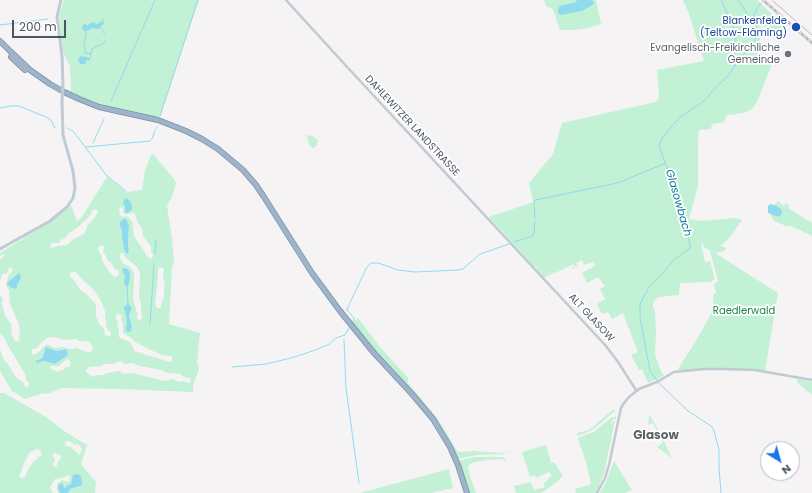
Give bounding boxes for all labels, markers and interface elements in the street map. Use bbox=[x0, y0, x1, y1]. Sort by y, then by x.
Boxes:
scale bar bbox=[14, 12, 68, 38]
place label: Blankenfelde (Teltow-Fläming) bbox=[700, 15, 787, 38]
text: 200 m bbox=[19, 18, 57, 35]
marker: Blankenfelde (Teltow-Fläming) bbox=[790, 21, 802, 33]
place label: Evangelisch-Freikirchliche Gemeinde bbox=[650, 42, 780, 66]
marker: Evangelisch-Freikirchliche Gemeinde bbox=[783, 49, 793, 59]
street label: DAHLEWITZER LANDSTRASSE bbox=[362, 73, 462, 179]
water label: Glasowbach bbox=[662, 168, 694, 238]
street label: ALT GLASOW bbox=[566, 291, 616, 345]
park label: Raedlerwald bbox=[713, 305, 775, 317]
district label: Glasow bbox=[633, 429, 679, 443]
north arrow bbox=[760, 441, 800, 481]
text: N bbox=[778, 461, 795, 479]

